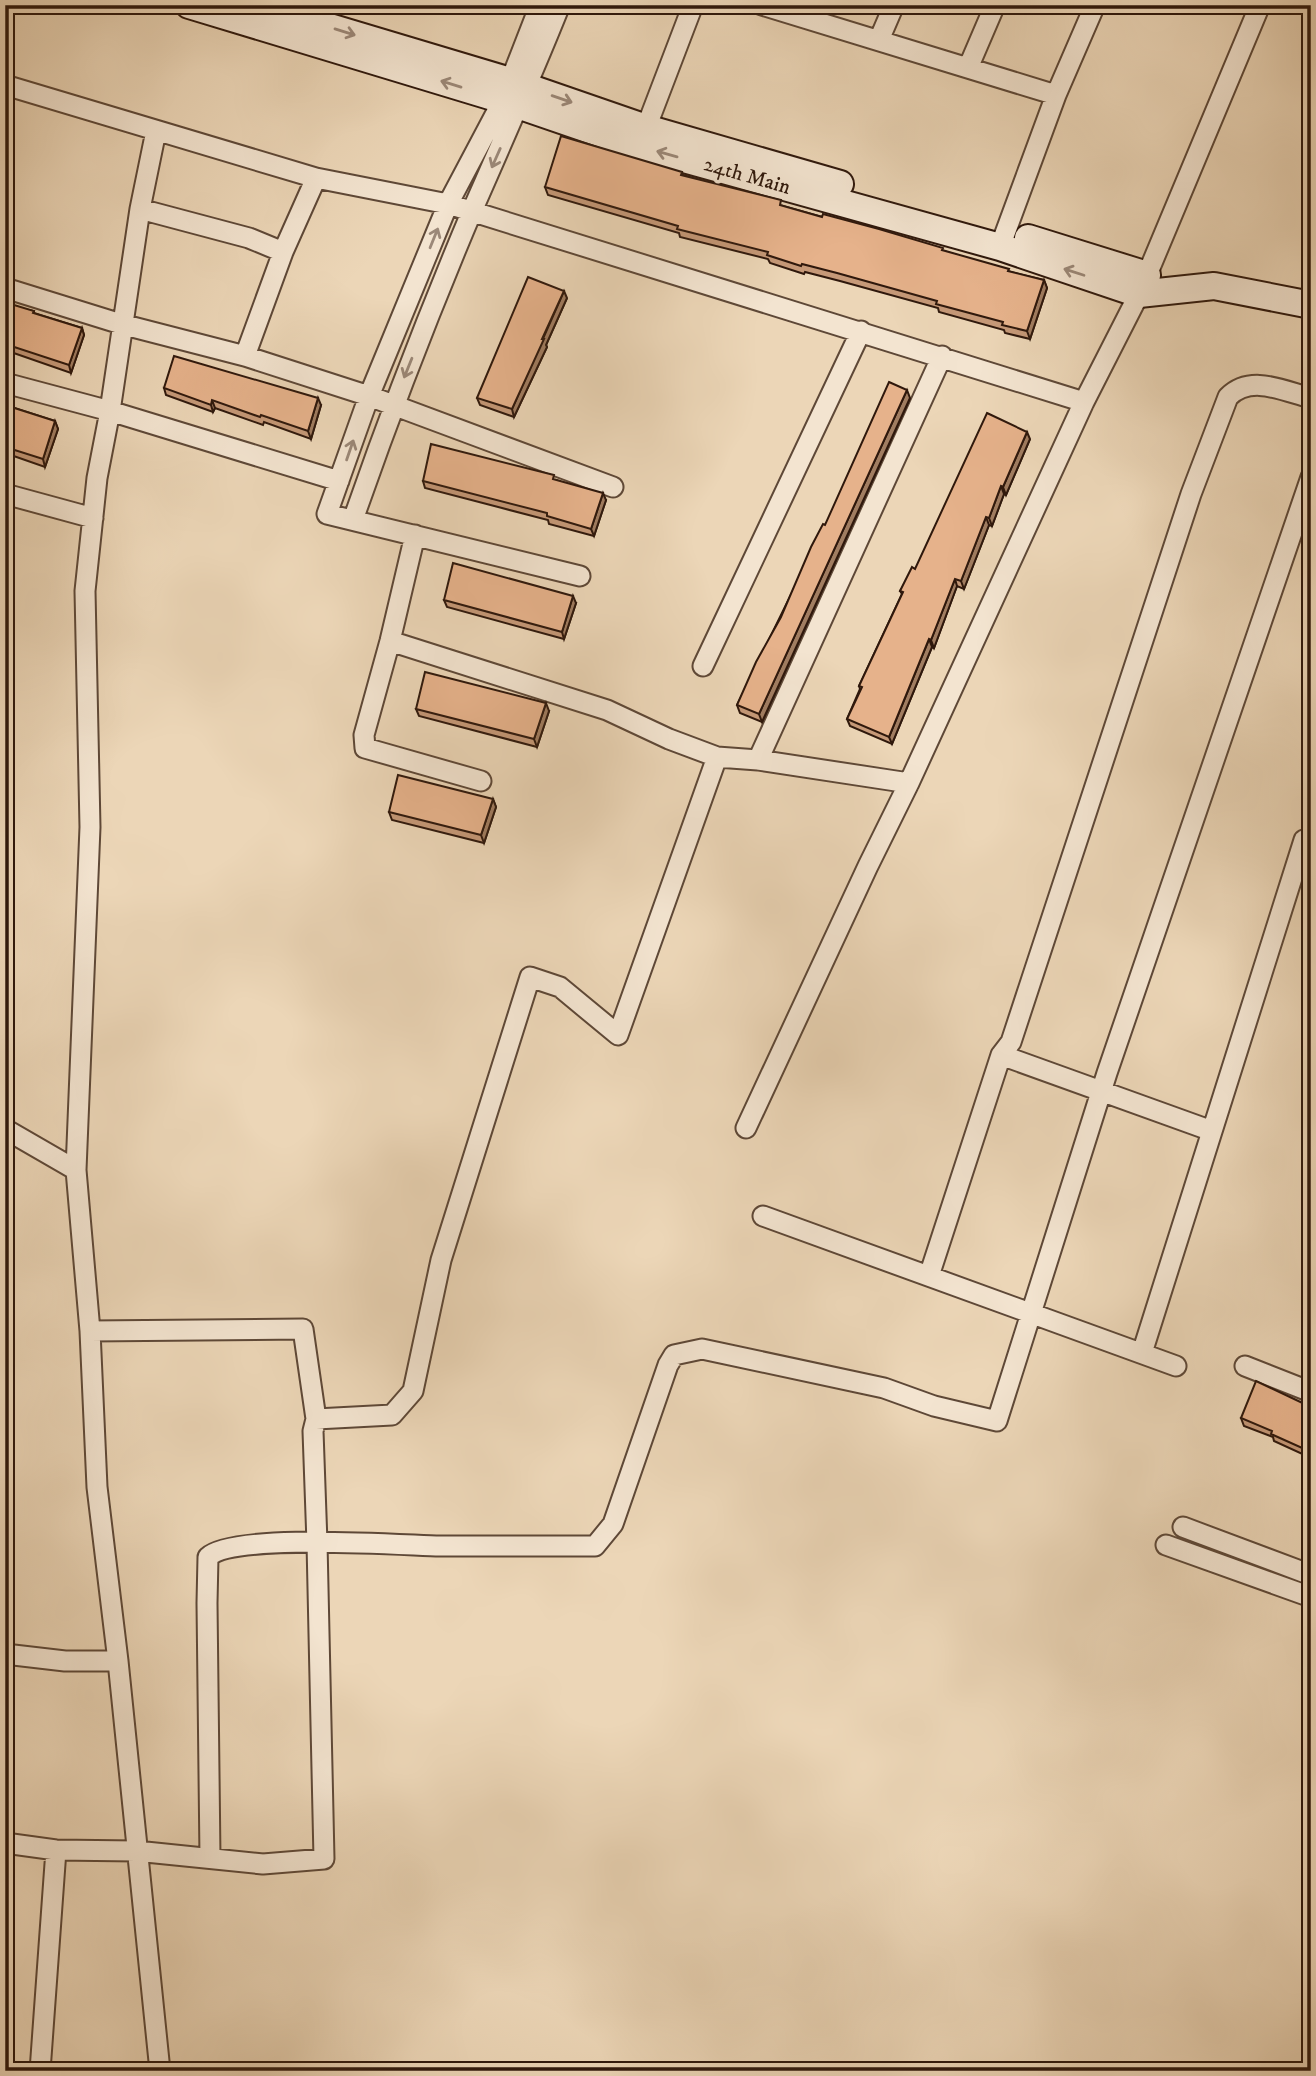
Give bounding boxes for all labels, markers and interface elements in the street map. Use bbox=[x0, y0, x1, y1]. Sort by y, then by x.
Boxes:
one-way arrow bbox=[333, 26, 355, 39]
one-way arrow bbox=[440, 77, 462, 90]
one-way arrow bbox=[550, 94, 572, 106]
one-way arrow bbox=[489, 147, 502, 169]
one-way arrow bbox=[657, 147, 679, 160]
street label: 24th Main bbox=[701, 151, 793, 201]
one-way arrow bbox=[428, 228, 441, 249]
one-way arrow bbox=[1063, 265, 1085, 278]
one-way arrow bbox=[401, 357, 414, 379]
one-way arrow bbox=[345, 439, 357, 461]

